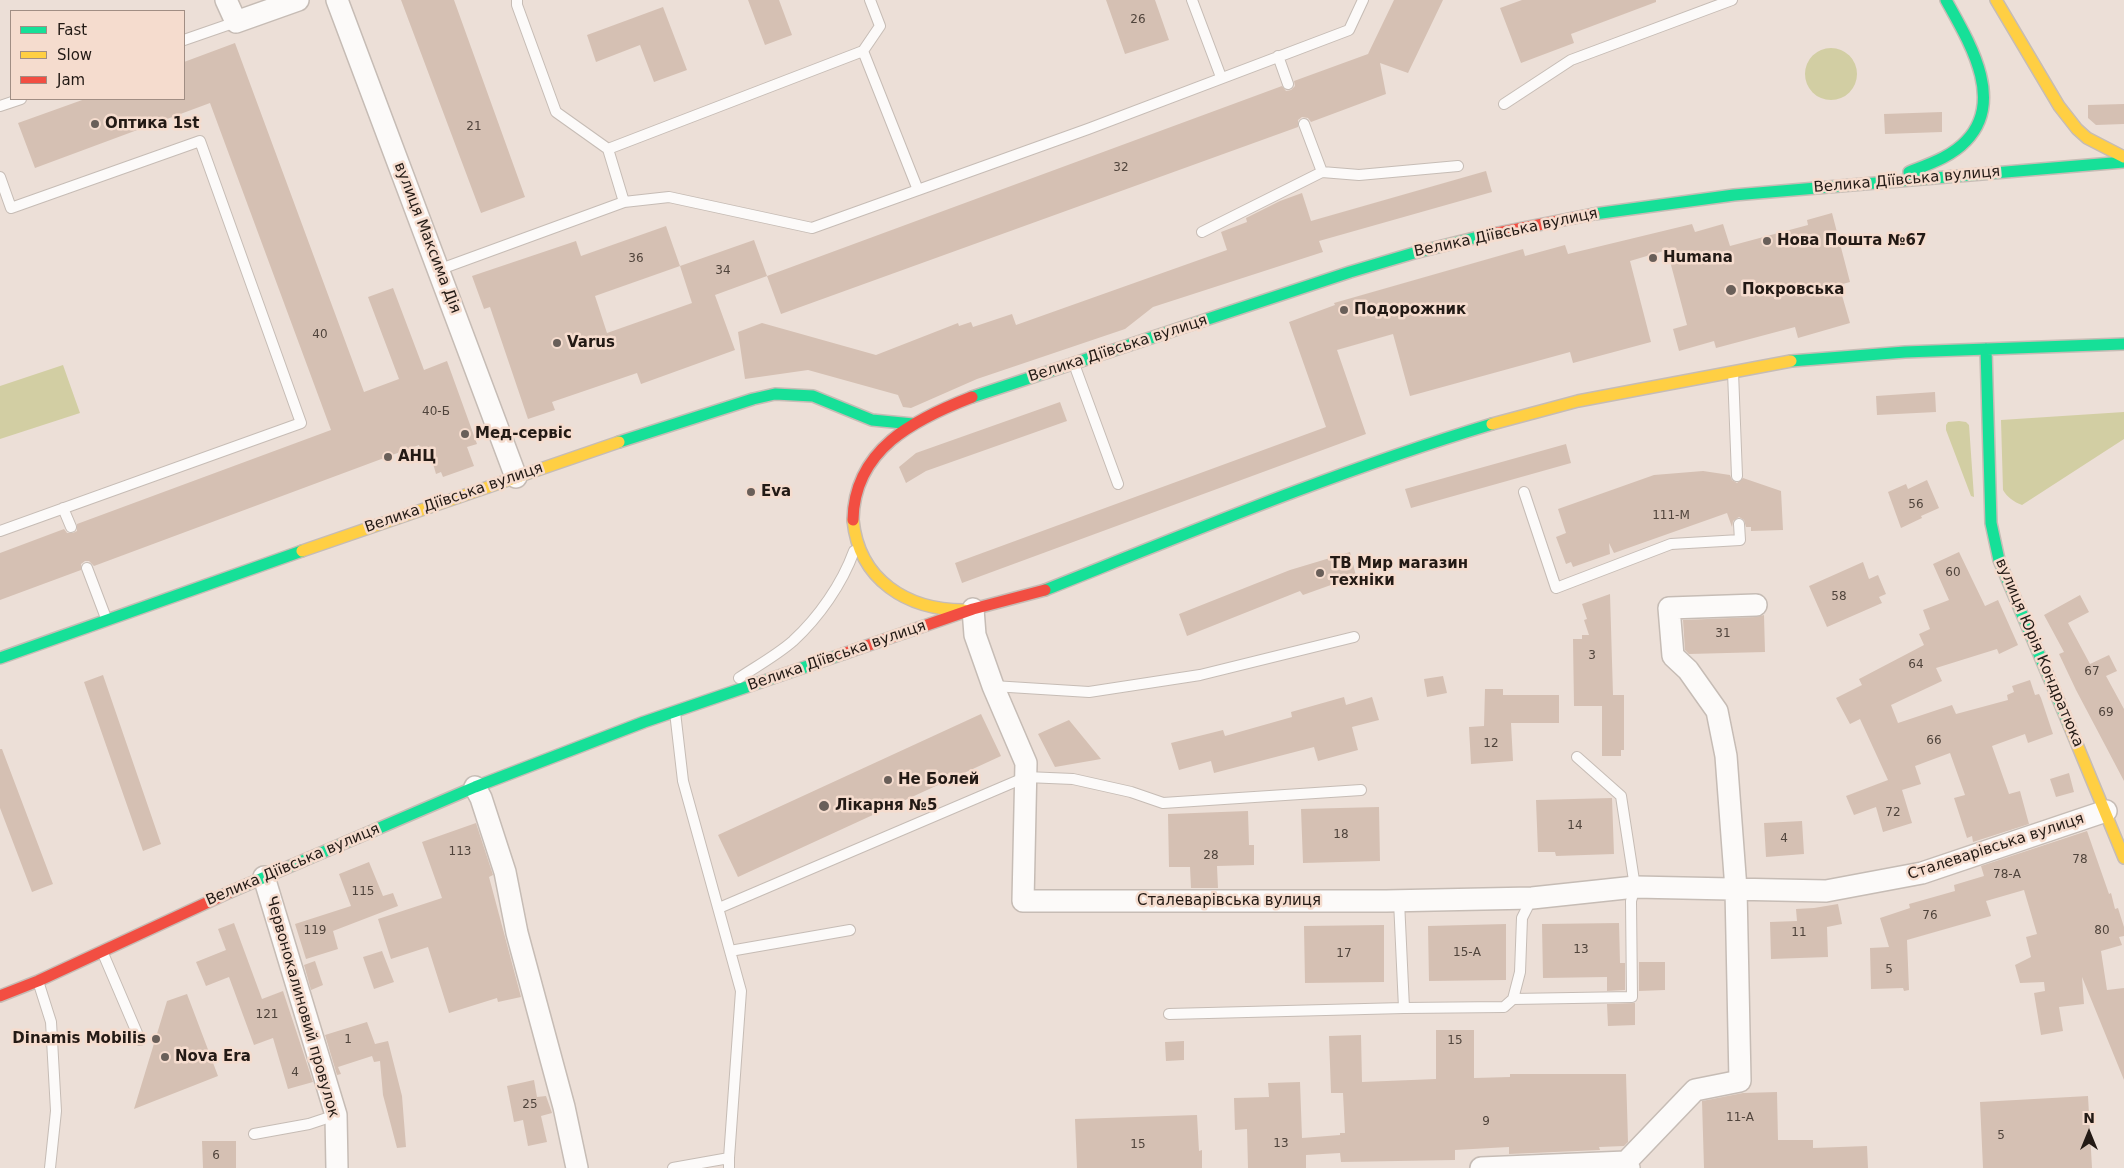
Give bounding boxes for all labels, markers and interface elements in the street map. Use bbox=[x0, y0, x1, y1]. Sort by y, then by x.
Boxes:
legend bbox=[10, 10, 185, 100]
house number: 26 bbox=[1130, 13, 1146, 27]
text: Fast bbox=[57, 21, 87, 39]
text: Slow bbox=[57, 46, 92, 64]
text: Jam bbox=[57, 71, 85, 89]
place label: Оптика 1st bbox=[105, 115, 199, 133]
marker: Оптика 1st bbox=[89, 118, 101, 130]
house number: 21 bbox=[466, 120, 482, 134]
street label: вулиця Максима Дія bbox=[390, 160, 464, 316]
house number: 32 bbox=[1113, 161, 1129, 175]
street label: Велика Діївська вулиця bbox=[1813, 163, 2001, 197]
street label: Велика Діївська вулиця bbox=[1413, 205, 1599, 261]
place label: Нова Пошта №67 bbox=[1777, 232, 1926, 250]
marker: Нова Пошта №67 bbox=[1761, 235, 1773, 247]
place label: Humana bbox=[1663, 249, 1733, 267]
house number: 36 bbox=[628, 252, 644, 266]
marker: Humana bbox=[1647, 252, 1659, 264]
house number: 34 bbox=[715, 264, 731, 278]
place label: Покровська bbox=[1742, 281, 1844, 299]
marker: Покровська bbox=[1724, 283, 1738, 297]
place label: Подорожник bbox=[1354, 301, 1466, 319]
marker: Подорожник bbox=[1338, 304, 1350, 316]
street label: Велика Діївська вулиця bbox=[1026, 312, 1210, 386]
house number: 40 bbox=[312, 328, 328, 342]
place label: Varus bbox=[567, 334, 615, 352]
marker: Varus bbox=[551, 337, 563, 349]
house number: 40-Б bbox=[422, 405, 450, 419]
place label: Мед-сервіс bbox=[475, 425, 572, 443]
marker: Мед-сервіс bbox=[459, 428, 471, 440]
place label: АНЦ bbox=[398, 448, 436, 466]
marker: АНЦ bbox=[382, 451, 394, 463]
street label: Велика Діївська вулиця bbox=[363, 459, 545, 537]
place label: Eva bbox=[761, 483, 791, 501]
marker: Eva bbox=[745, 486, 757, 498]
house number: 56 bbox=[1908, 498, 1924, 512]
house number: 111-М bbox=[1652, 509, 1690, 523]
place label: ТВ Мир магазин техніки bbox=[1330, 555, 1468, 590]
street label: вулиця Юрія Кондратюка bbox=[1991, 556, 2087, 750]
house number: 60 bbox=[1945, 566, 1961, 580]
marker: ТВ Мир магазин техніки bbox=[1314, 567, 1326, 579]
house number: 58 bbox=[1831, 590, 1847, 604]
street label: Велика Діївська вулиця bbox=[746, 617, 928, 695]
house number: 31 bbox=[1715, 627, 1731, 641]
house number: 3 bbox=[1588, 649, 1596, 663]
house number: 64 bbox=[1908, 658, 1924, 672]
house number: 67 bbox=[2084, 665, 2100, 679]
house number: 69 bbox=[2098, 706, 2114, 720]
house number: 66 bbox=[1926, 734, 1942, 748]
house number: 12 bbox=[1483, 737, 1499, 751]
place label: Не Болей bbox=[898, 771, 979, 789]
marker: Не Болей bbox=[882, 774, 894, 786]
place label: Лікарня №5 bbox=[835, 797, 937, 815]
marker: Лікарня №5 bbox=[817, 799, 831, 813]
house number: 72 bbox=[1885, 806, 1901, 820]
street label: Сталеварівська вулиця bbox=[1906, 810, 2086, 884]
house number: 14 bbox=[1567, 819, 1583, 833]
street label: Велика Діївська вулиця bbox=[203, 820, 383, 910]
house number: 18 bbox=[1333, 828, 1349, 842]
house number: 4 bbox=[1780, 832, 1788, 846]
house number: 113 bbox=[449, 845, 471, 859]
house number: 28 bbox=[1203, 849, 1219, 863]
house number: 78 bbox=[2072, 853, 2088, 867]
house number: 78-А bbox=[1993, 868, 2021, 882]
house number: 115 bbox=[352, 885, 374, 899]
street label: Сталеварівська вулиця bbox=[1137, 892, 1321, 910]
street label: Червонокалиновий провулок bbox=[262, 894, 342, 1120]
house number: 76 bbox=[1922, 909, 1938, 923]
house number: 119 bbox=[304, 924, 326, 938]
house number: 80 bbox=[2094, 924, 2110, 938]
house number: 11 bbox=[1791, 926, 1807, 940]
house number: 13 bbox=[1573, 943, 1589, 957]
house number: 15-А bbox=[1453, 946, 1481, 960]
house number: 17 bbox=[1336, 947, 1352, 961]
house number: 5 bbox=[1885, 963, 1893, 977]
house number: 121 bbox=[256, 1008, 278, 1022]
place label: Dinamis Mobilis bbox=[12, 1030, 146, 1048]
marker: Dinamis Mobilis bbox=[150, 1033, 162, 1045]
house number: 1 bbox=[344, 1033, 352, 1047]
house number: 15 bbox=[1447, 1034, 1463, 1048]
place label: Nova Era bbox=[175, 1048, 251, 1066]
marker: Nova Era bbox=[159, 1051, 171, 1063]
house number: 4 bbox=[291, 1066, 299, 1080]
house number: 25 bbox=[522, 1098, 538, 1112]
north arrow bbox=[2064, 1108, 2114, 1158]
text: N bbox=[2083, 1110, 2095, 1126]
house number: 11-А bbox=[1726, 1111, 1754, 1125]
house number: 9 bbox=[1482, 1115, 1490, 1129]
house number: 5 bbox=[1997, 1129, 2005, 1143]
house number: 13 bbox=[1273, 1137, 1289, 1151]
house number: 15 bbox=[1130, 1138, 1146, 1152]
house number: 6 bbox=[212, 1149, 220, 1163]

